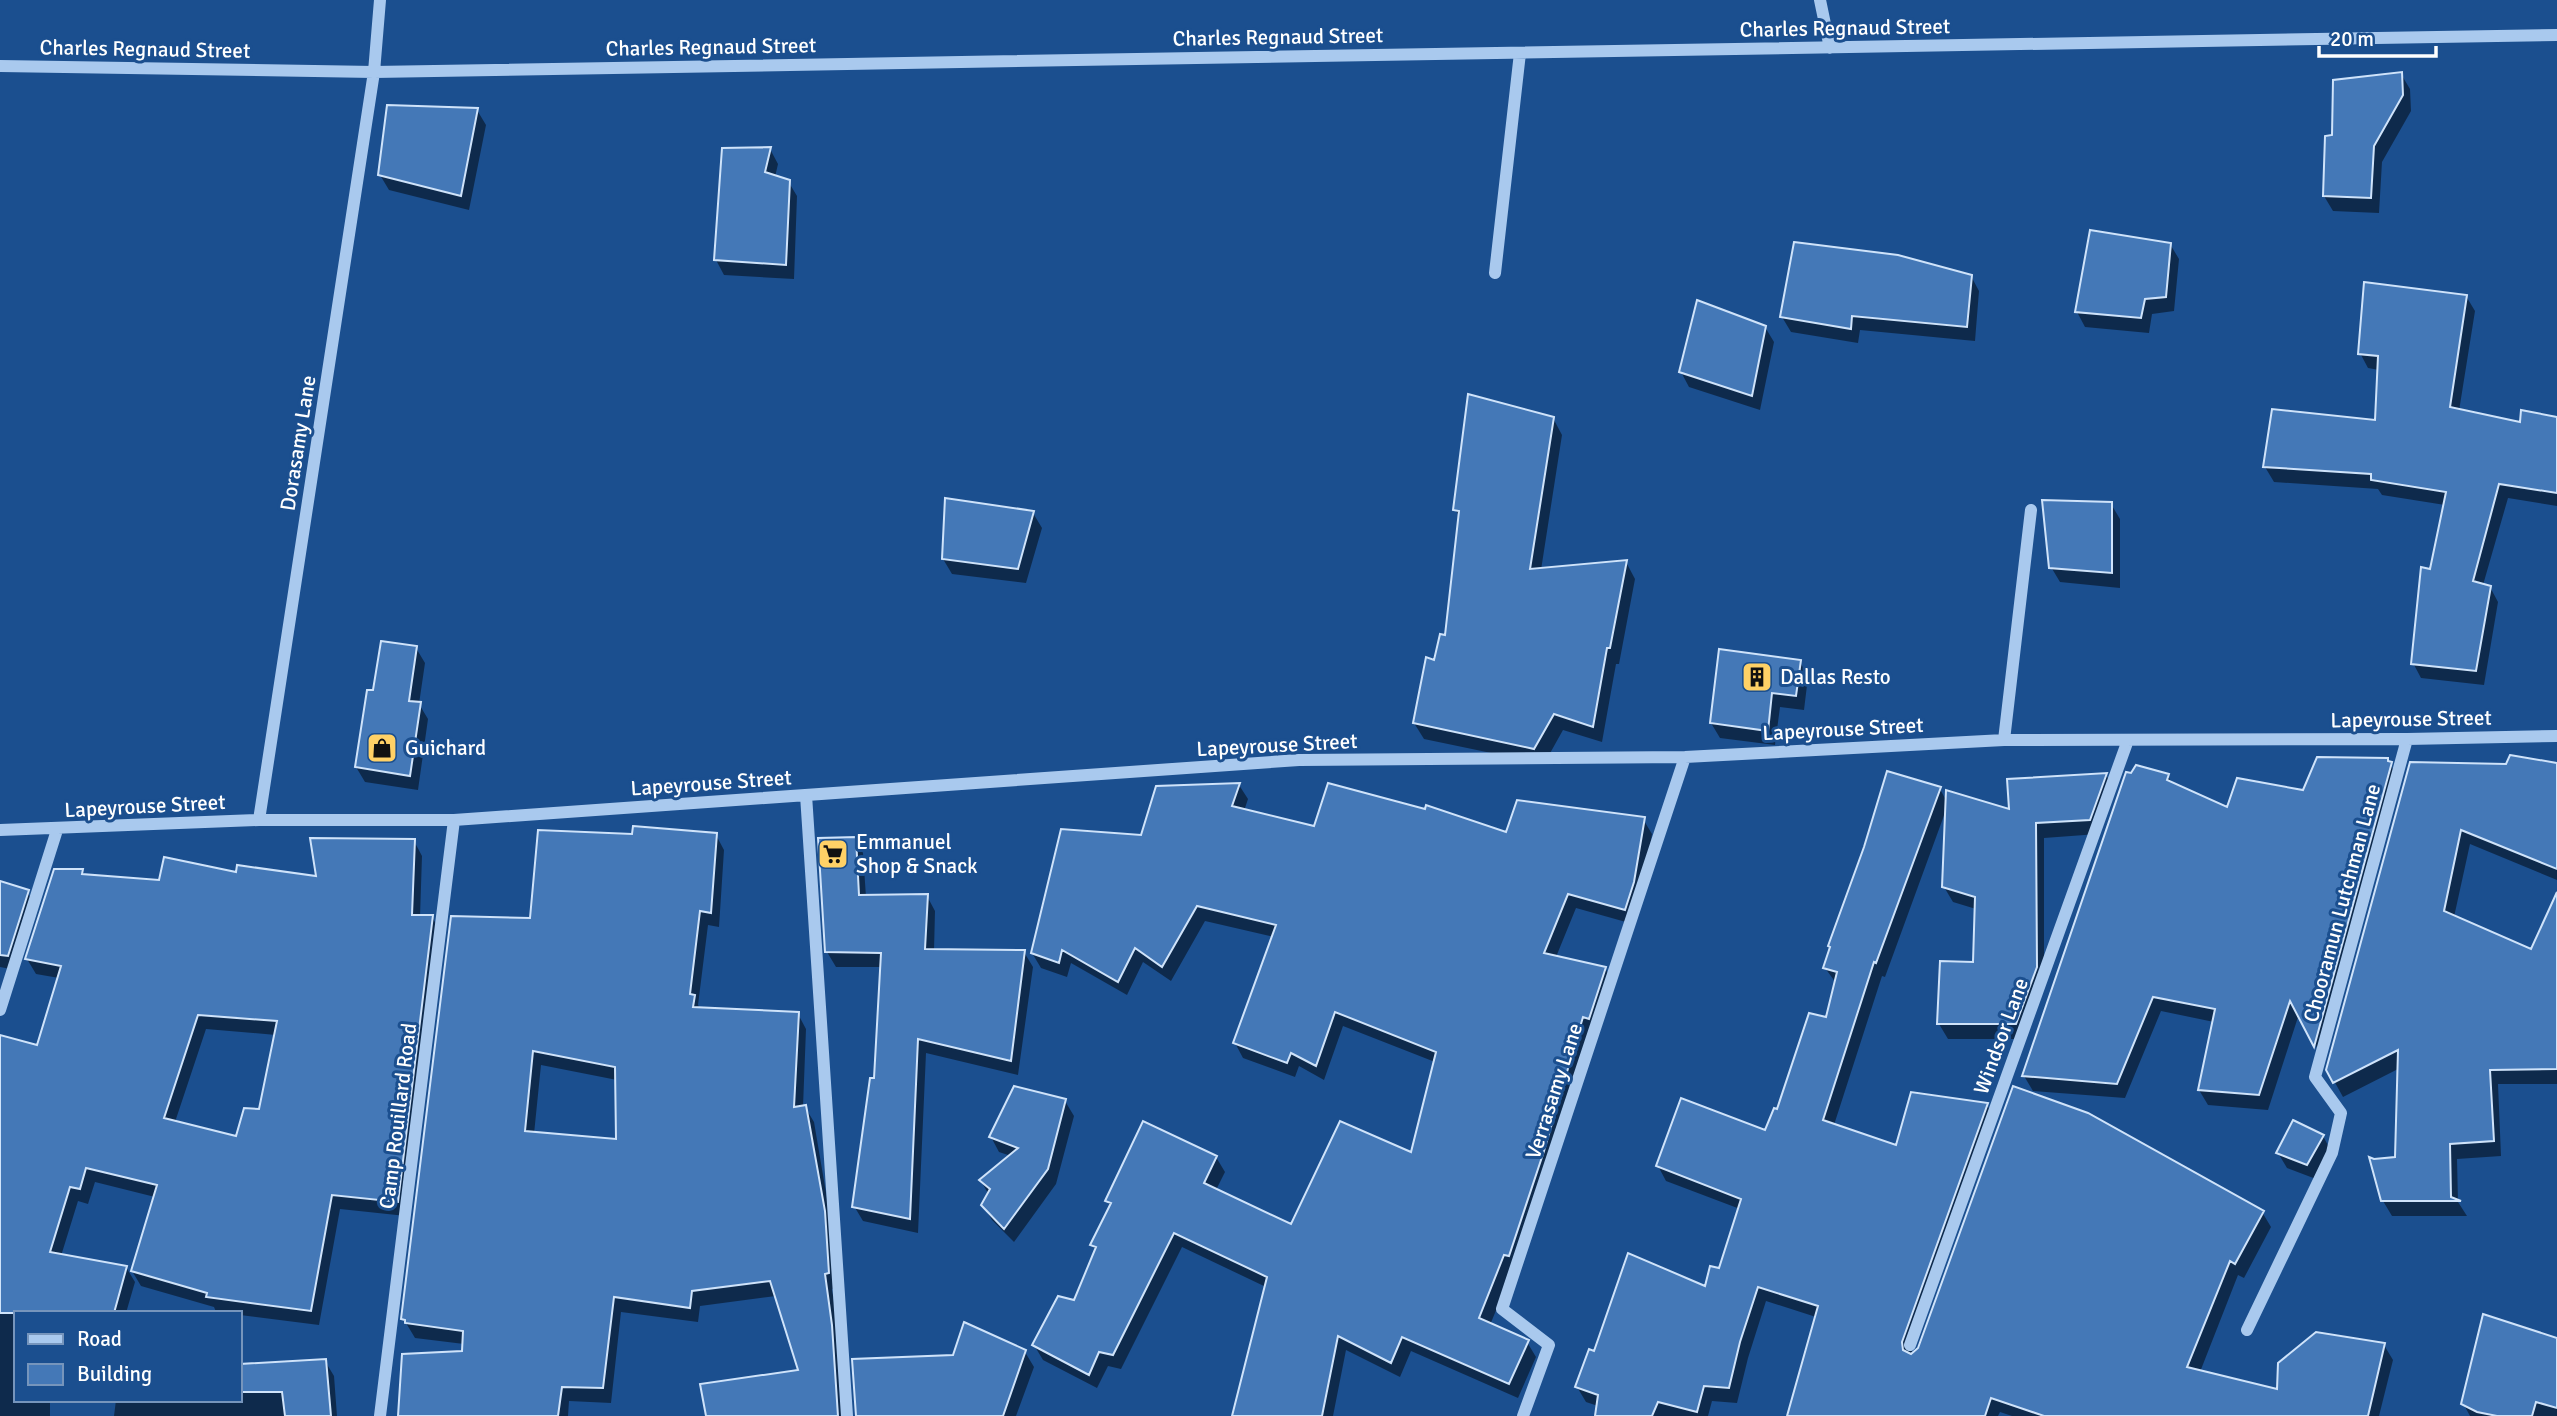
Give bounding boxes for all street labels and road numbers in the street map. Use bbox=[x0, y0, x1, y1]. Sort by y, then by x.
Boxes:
street label: Charles Regnaud Street bbox=[1739, 13, 1951, 43]
street label: Charles Regnaud Street bbox=[1172, 22, 1384, 52]
street label: Charles Regnaud Street bbox=[605, 32, 817, 62]
street label: Charles Regnaud Street bbox=[39, 34, 251, 64]
street label: Dorasamy Lane bbox=[274, 373, 322, 513]
street label: Lapeyrouse Street bbox=[2330, 705, 2492, 733]
street label: Lapeyrouse Street bbox=[1762, 712, 1924, 746]
street label: Lapeyrouse Street bbox=[1196, 728, 1358, 762]
street label: Lapeyrouse Street bbox=[630, 764, 792, 802]
street label: Chooramun Lutchman Lane bbox=[2298, 781, 2386, 1025]
street label: Lapeyrouse Street bbox=[64, 789, 226, 823]
street label: Windsor Lane bbox=[1968, 974, 2034, 1098]
street label: Verrasamy Lane bbox=[1520, 1020, 1588, 1162]
street label: Camp Rouillard Road bbox=[374, 1022, 422, 1210]

